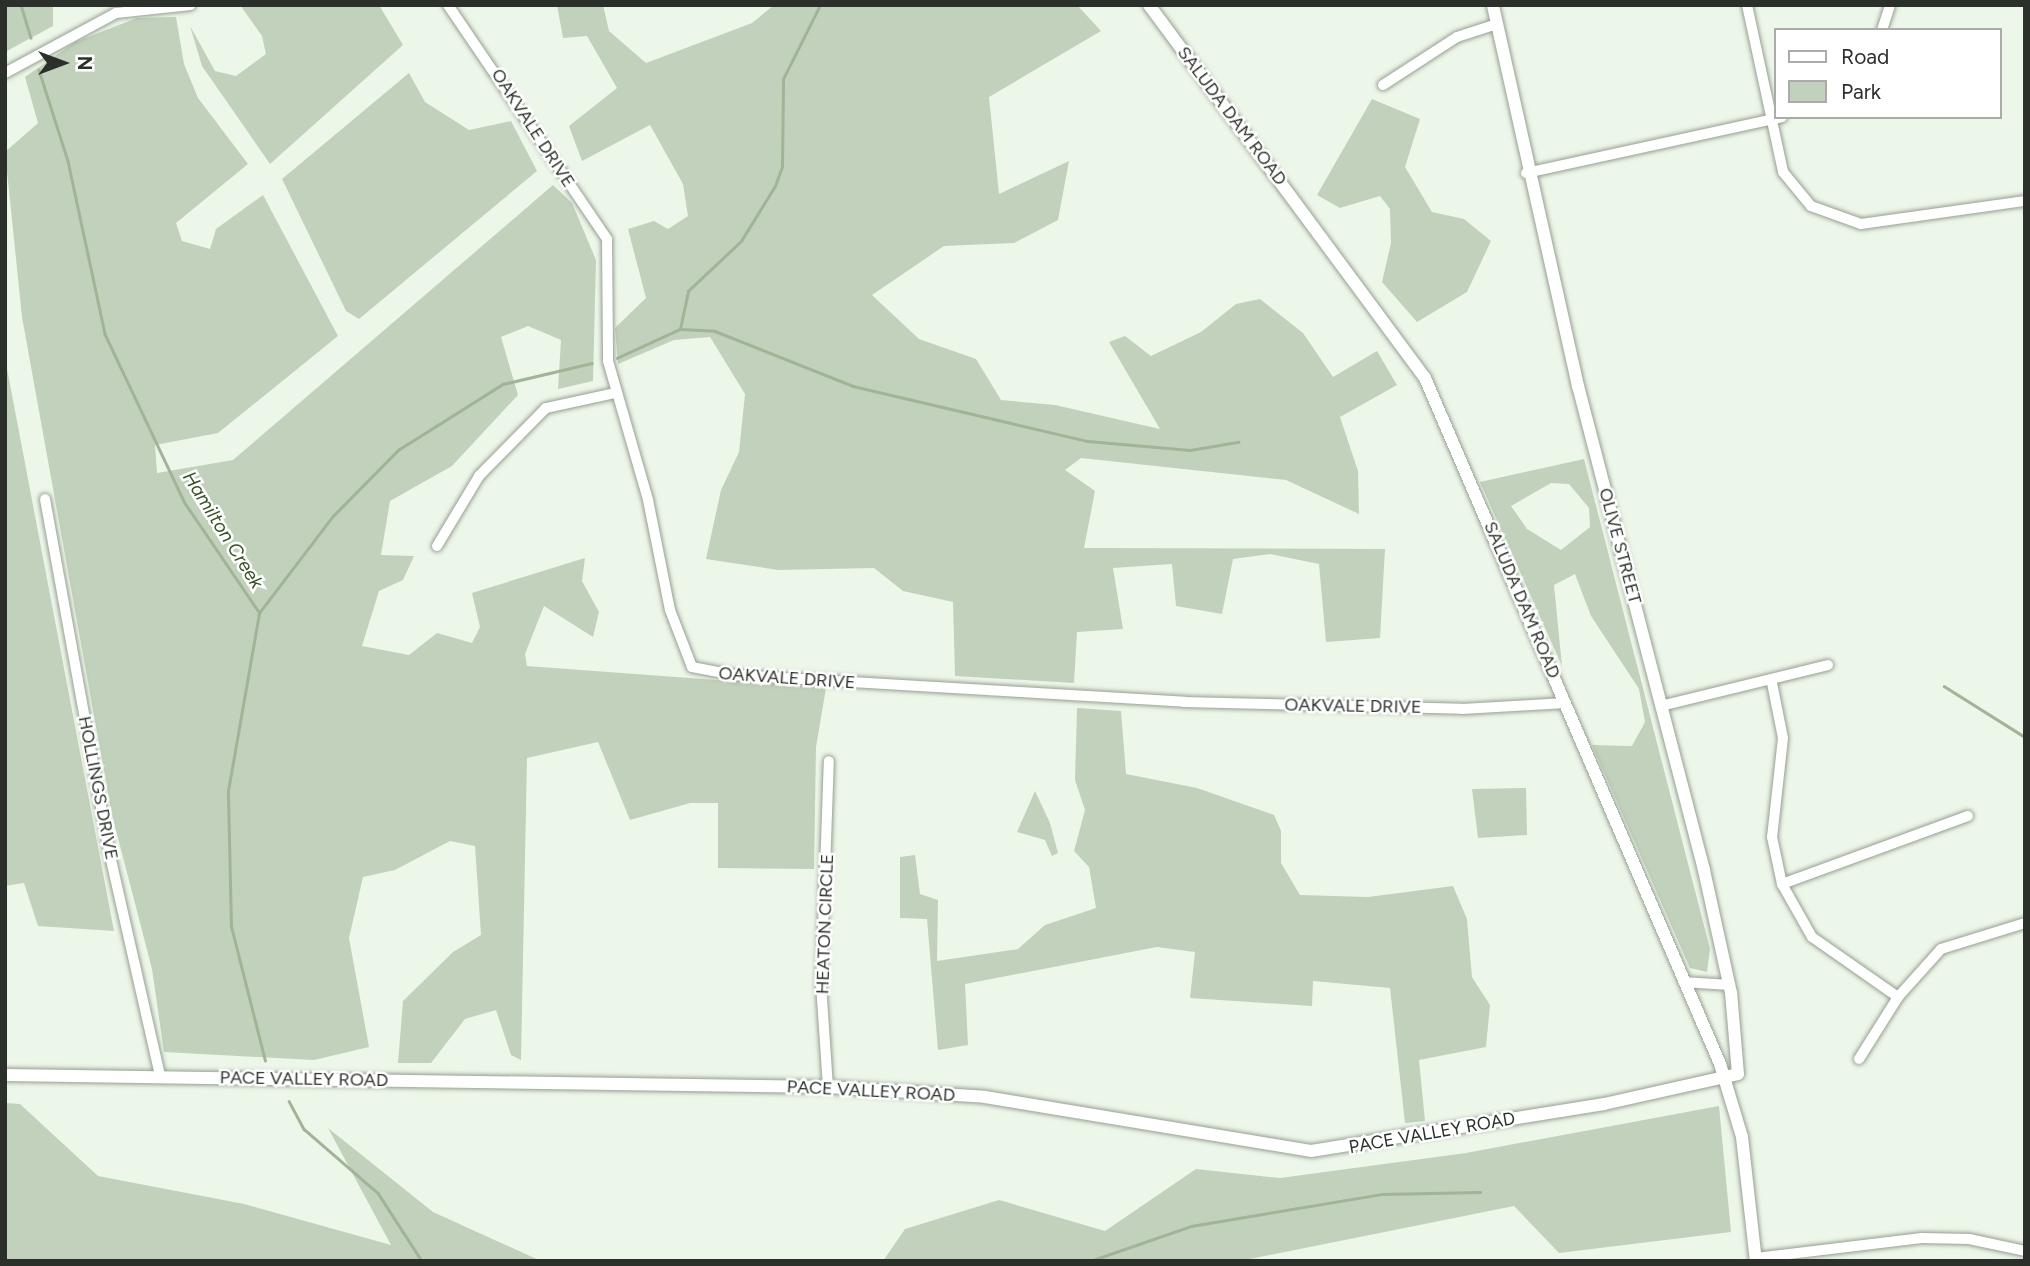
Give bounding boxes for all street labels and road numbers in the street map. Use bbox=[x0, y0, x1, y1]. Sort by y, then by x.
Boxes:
street label: SALUDA DAM ROAD bbox=[1173, 42, 1291, 190]
street label: OAKVALE DRIVE bbox=[487, 65, 579, 191]
street label: OLIVE STREET bbox=[1594, 486, 1646, 606]
street label: SALUDA DAM ROAD bbox=[1479, 518, 1565, 682]
street label: OAKVALE DRIVE bbox=[718, 662, 856, 694]
street label: OAKVALE DRIVE bbox=[1284, 694, 1422, 718]
street label: HOLLINGS DRIVE bbox=[73, 714, 123, 862]
street label: HEATON CIRCLE bbox=[812, 853, 838, 995]
street label: PACE VALLEY ROAD bbox=[219, 1067, 389, 1091]
street label: PACE VALLEY ROAD bbox=[786, 1076, 956, 1106]
street label: PACE VALLEY ROAD bbox=[1347, 1108, 1517, 1158]

